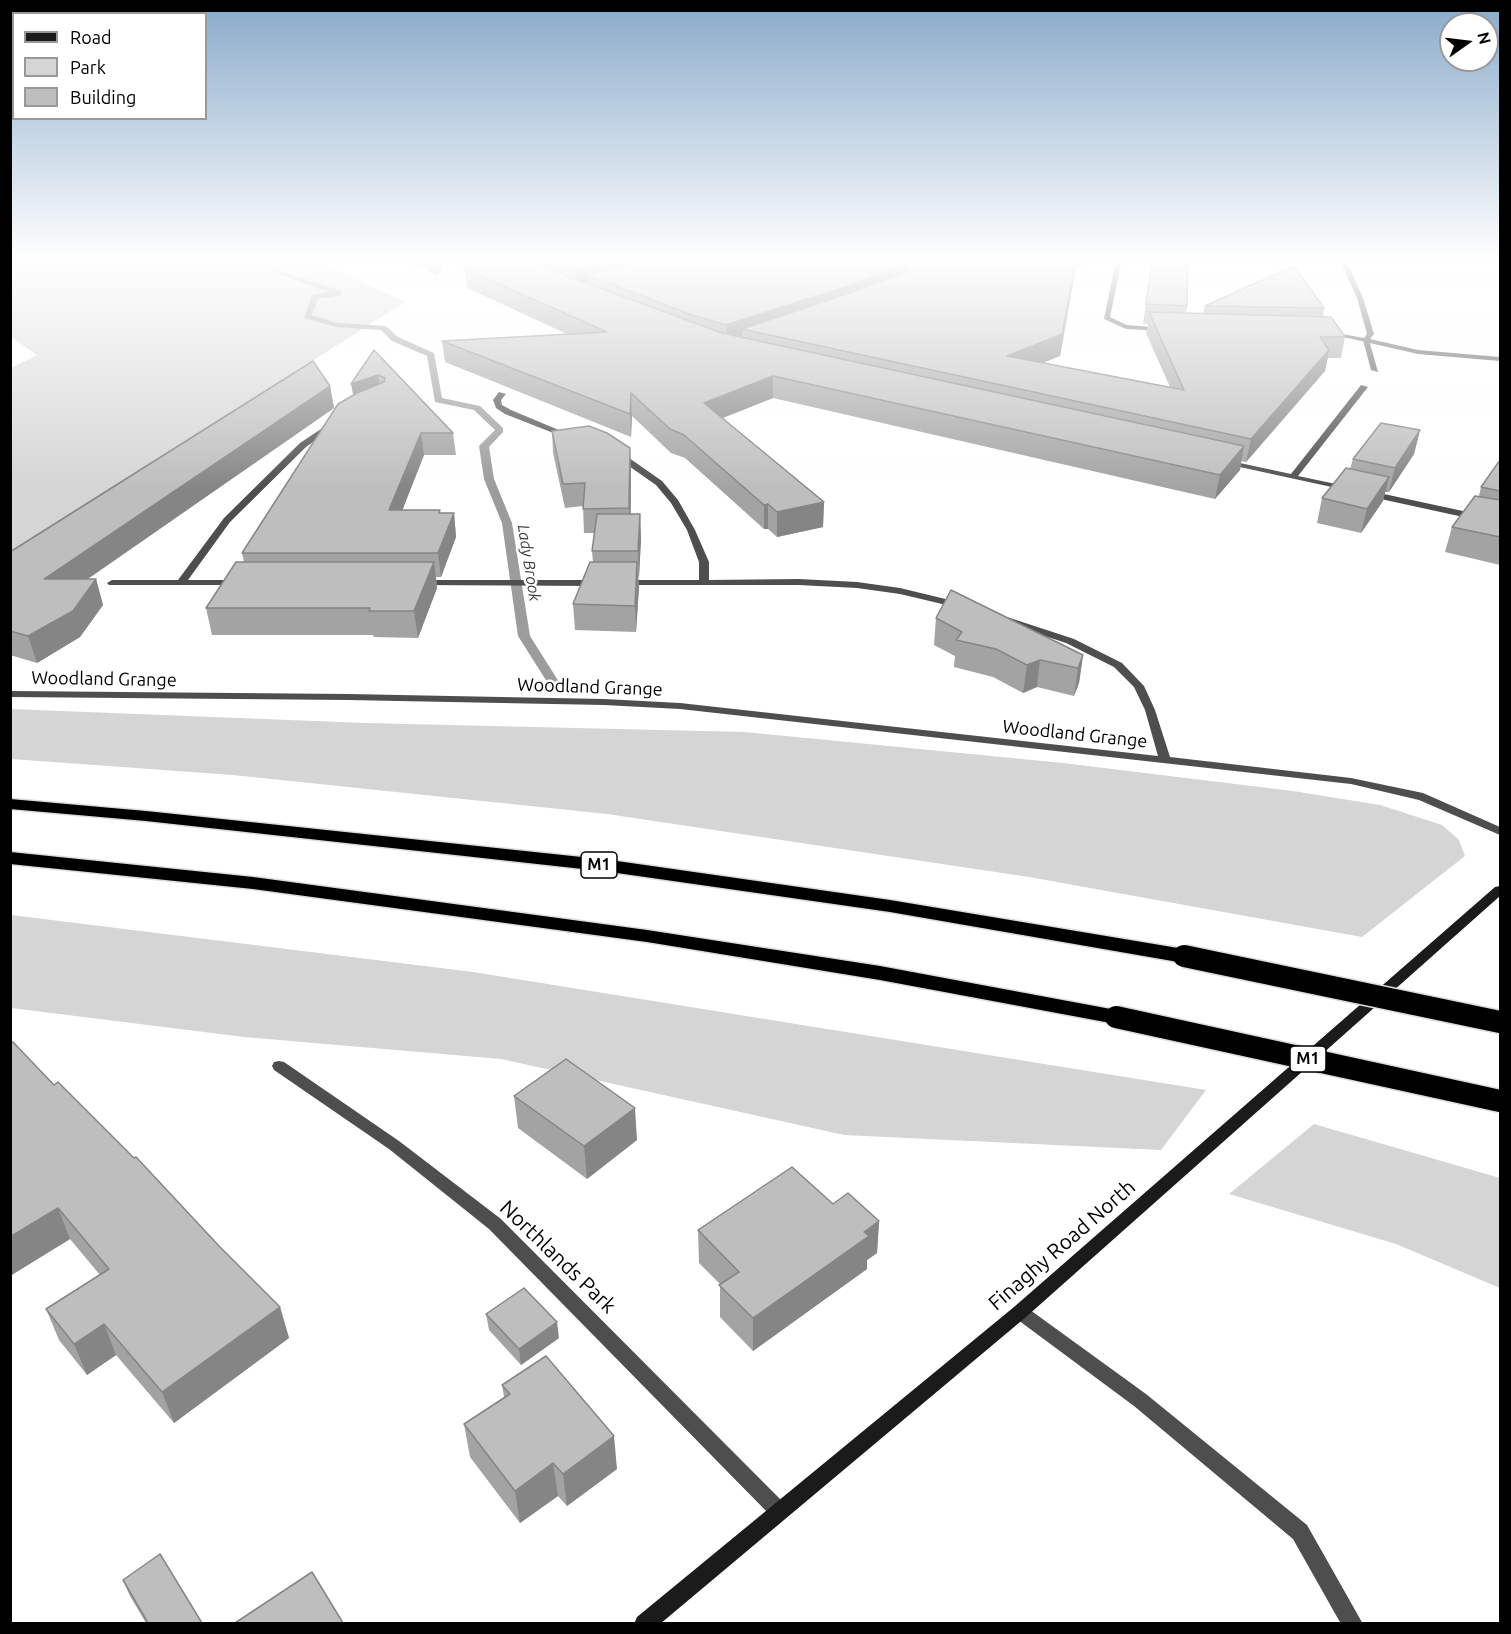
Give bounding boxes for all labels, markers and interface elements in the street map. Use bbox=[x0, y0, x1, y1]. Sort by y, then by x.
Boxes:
legend bbox=[12, 12, 207, 120]
north arrow bbox=[1439, 12, 1499, 72]
text: Road bbox=[70, 27, 112, 47]
text: N bbox=[1474, 30, 1495, 46]
text: Park bbox=[70, 57, 106, 77]
text: Building bbox=[70, 87, 136, 107]
water label: Lady Brook bbox=[513, 523, 545, 603]
street label: Woodland Grange bbox=[31, 667, 177, 691]
street label: Woodland Grange bbox=[517, 674, 663, 700]
street label: Woodland Grange bbox=[1002, 716, 1148, 752]
road number: M1 bbox=[581, 852, 617, 878]
road number: M1 bbox=[1290, 1046, 1326, 1072]
street label: Finaghy Road North bbox=[983, 1174, 1141, 1316]
street label: Northlands Park bbox=[495, 1195, 621, 1319]

